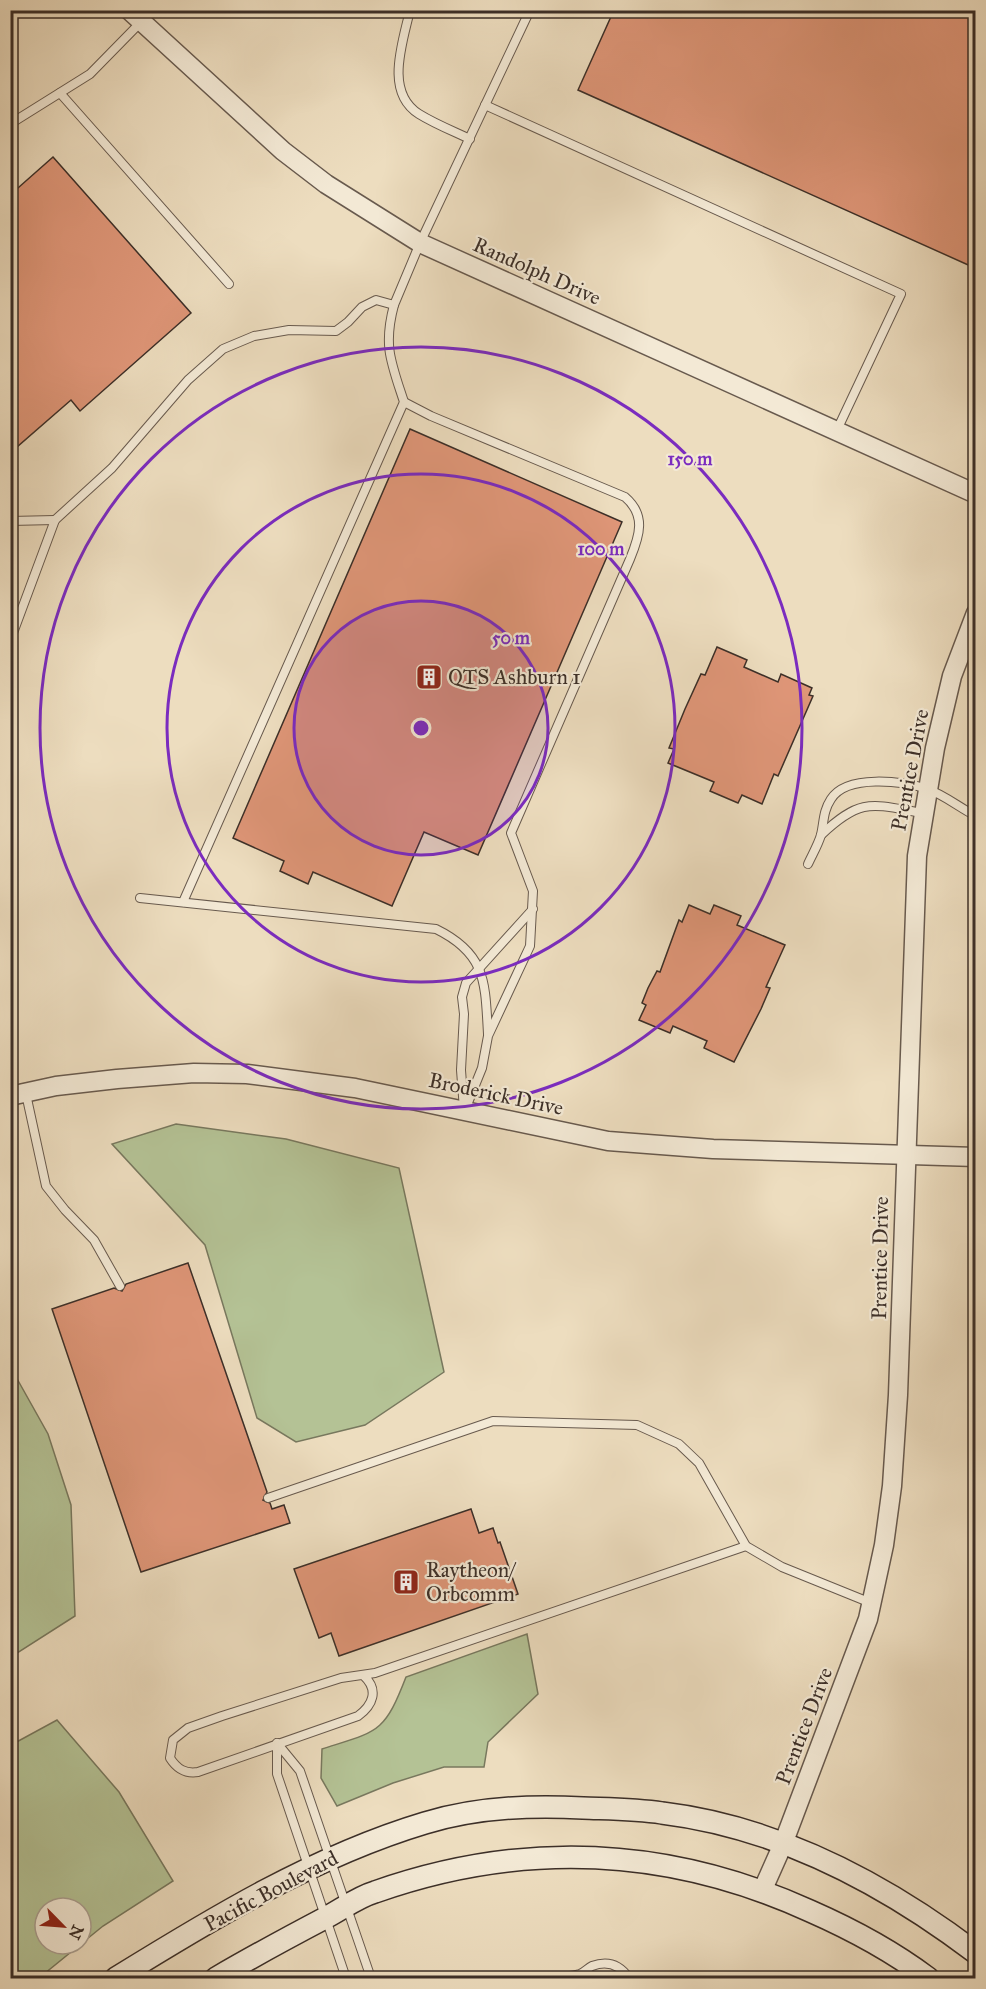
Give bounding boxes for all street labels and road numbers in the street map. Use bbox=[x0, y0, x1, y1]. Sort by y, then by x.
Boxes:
street label: Randolph Drive bbox=[469, 231, 605, 311]
street label: Prentice Drive bbox=[885, 707, 935, 833]
street label: Broderick Drive bbox=[426, 1067, 566, 1121]
street label: Prentice Drive bbox=[866, 1196, 894, 1320]
street label: Prentice Drive bbox=[770, 1663, 838, 1788]
street label: Pacific Boulevard bbox=[200, 1845, 343, 1937]

